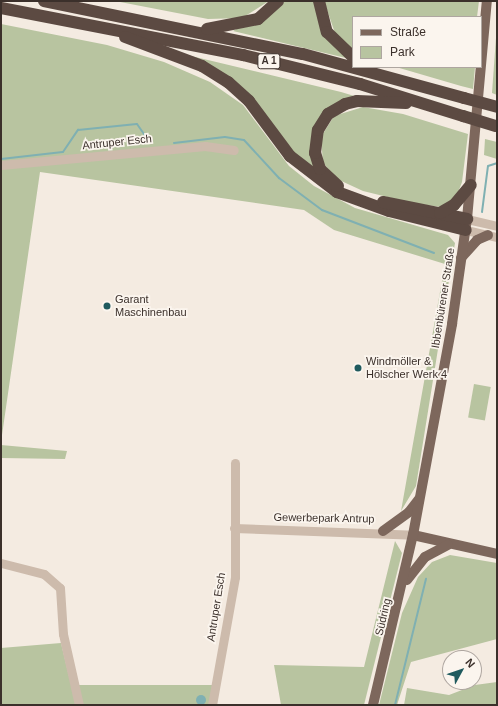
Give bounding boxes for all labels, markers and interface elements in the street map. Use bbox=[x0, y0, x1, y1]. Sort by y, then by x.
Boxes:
legend bbox=[352, 16, 482, 68]
text: Straße bbox=[390, 25, 426, 39]
text: Park bbox=[390, 45, 415, 59]
road number: A 1 bbox=[257, 53, 281, 69]
street label: Antruper Esch bbox=[82, 132, 152, 152]
street label: Ibbenbürener Straße bbox=[429, 247, 457, 349]
place label: Garant Maschinenbau bbox=[115, 293, 187, 319]
marker: Garant Maschinenbau bbox=[102, 301, 112, 311]
place label: Windmöller & Hölscher Werk 4 bbox=[366, 355, 447, 381]
marker: Windmöller & Hölscher Werk 4 bbox=[353, 363, 363, 373]
street label: Gewerbepark Antrup bbox=[273, 511, 375, 525]
street label: Antruper Esch bbox=[204, 572, 228, 642]
street label: Südring bbox=[372, 597, 394, 637]
north arrow bbox=[442, 650, 482, 690]
text: N bbox=[463, 656, 478, 670]

